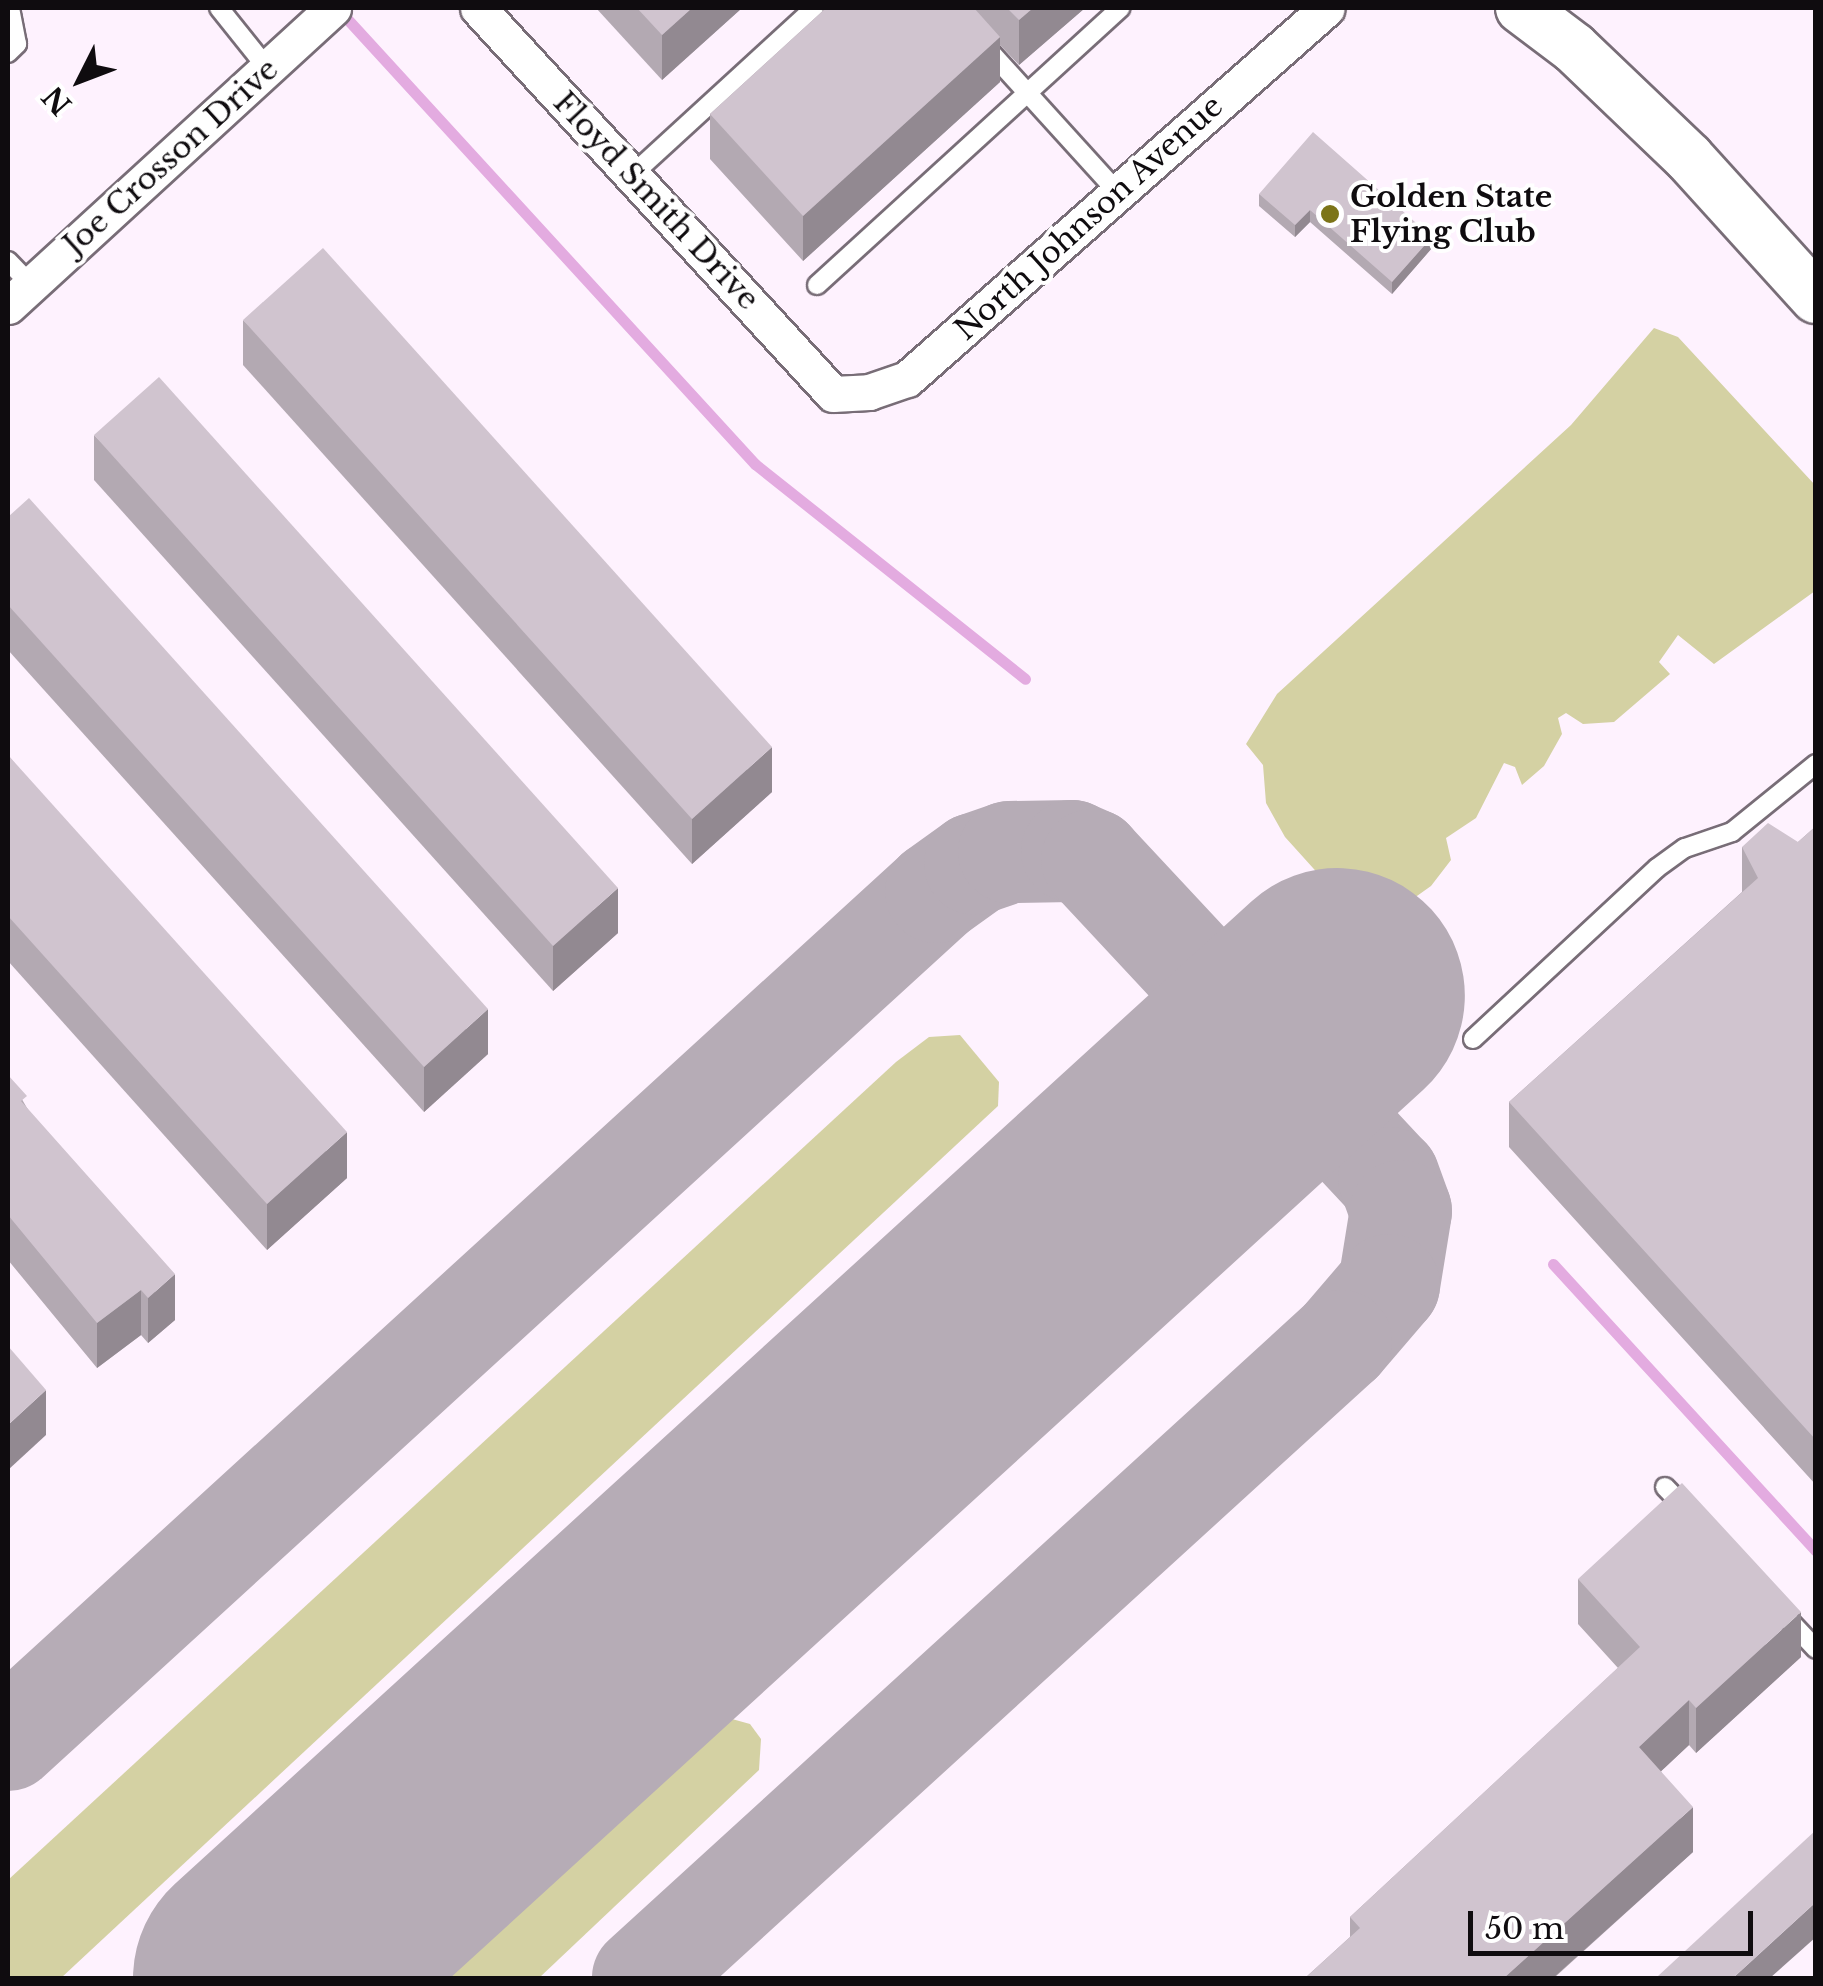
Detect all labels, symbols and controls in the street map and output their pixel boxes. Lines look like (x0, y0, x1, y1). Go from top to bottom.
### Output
north arrow (30, 30, 130, 130)
street label: Joe Crosson Drive (56, 51, 286, 263)
text: N (36, 79, 79, 122)
street label: Floyd Smith Drive (546, 85, 766, 317)
street label: North Johnson Avenue (947, 88, 1231, 348)
place label: Golden State Flying Club (1350, 179, 1552, 250)
marker: Golden State Flying Club (1319, 203, 1341, 225)
scale bar (1473, 1891, 1758, 1953)
text: 50 m (1485, 1910, 1564, 1947)

